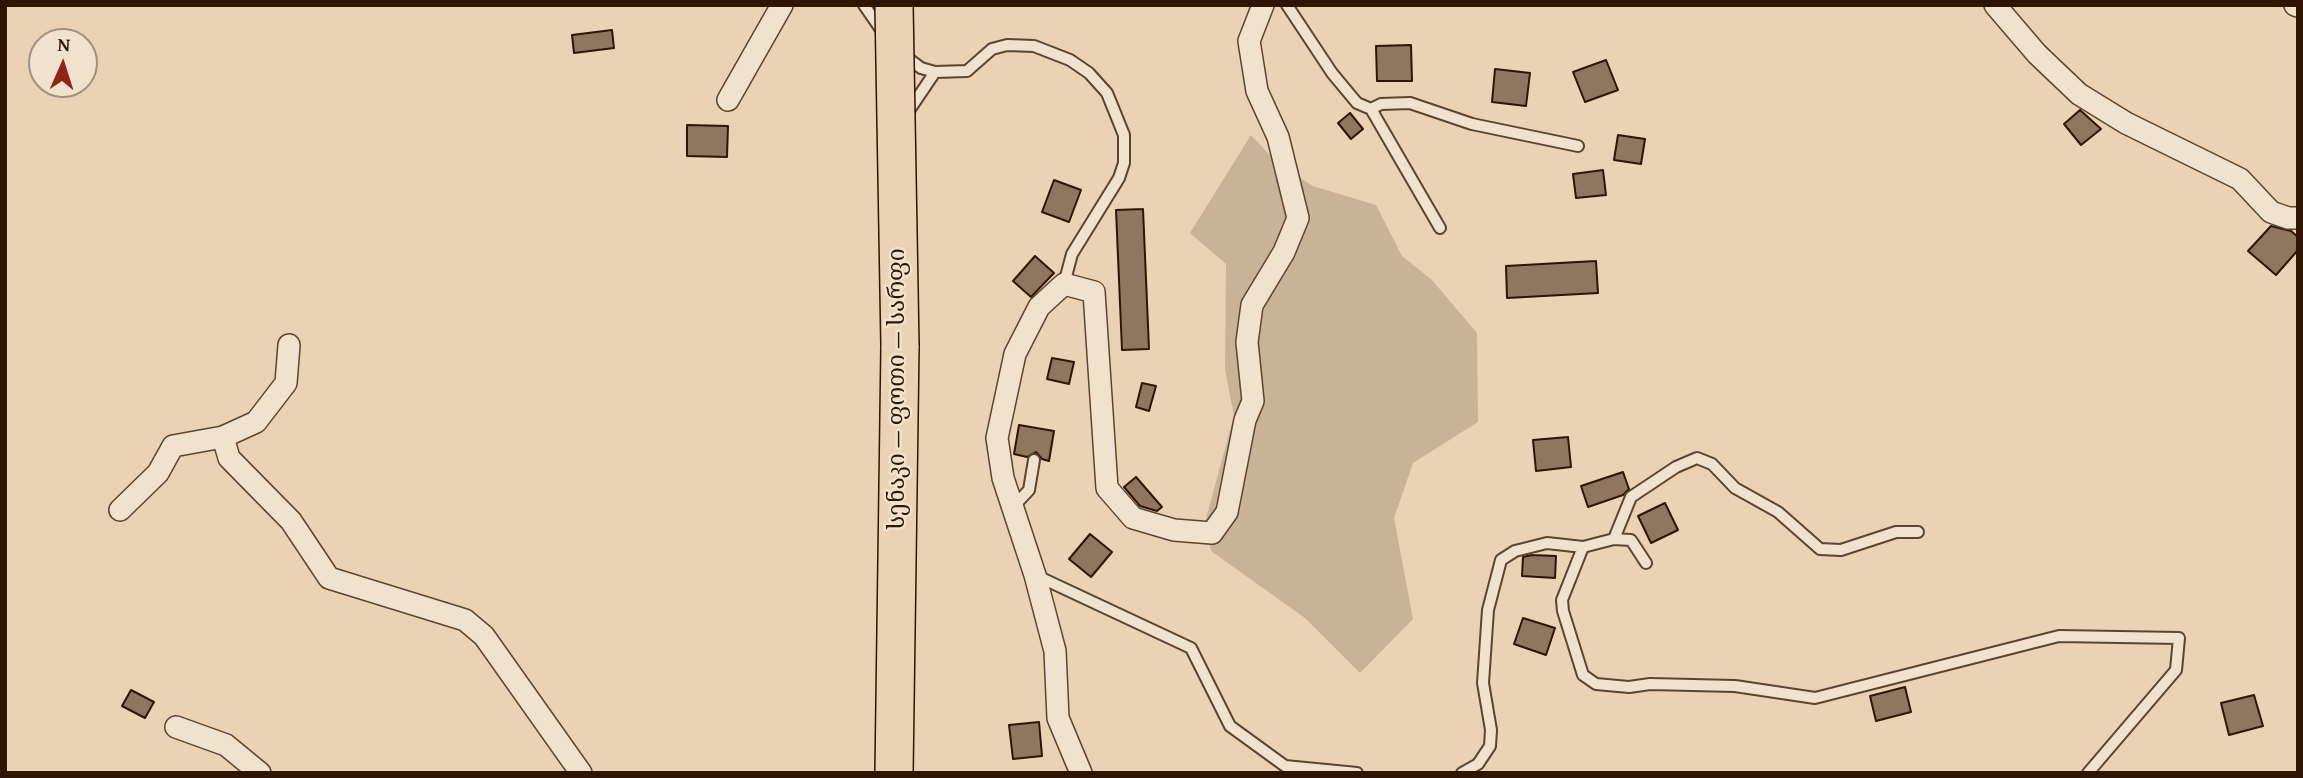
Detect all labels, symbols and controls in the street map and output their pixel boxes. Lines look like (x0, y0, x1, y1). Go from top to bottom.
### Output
north arrow (28, 28, 98, 98)
text: N (57, 30, 71, 58)
street label: სენაკი — ფოთი — სარფი (884, 248, 912, 530)

